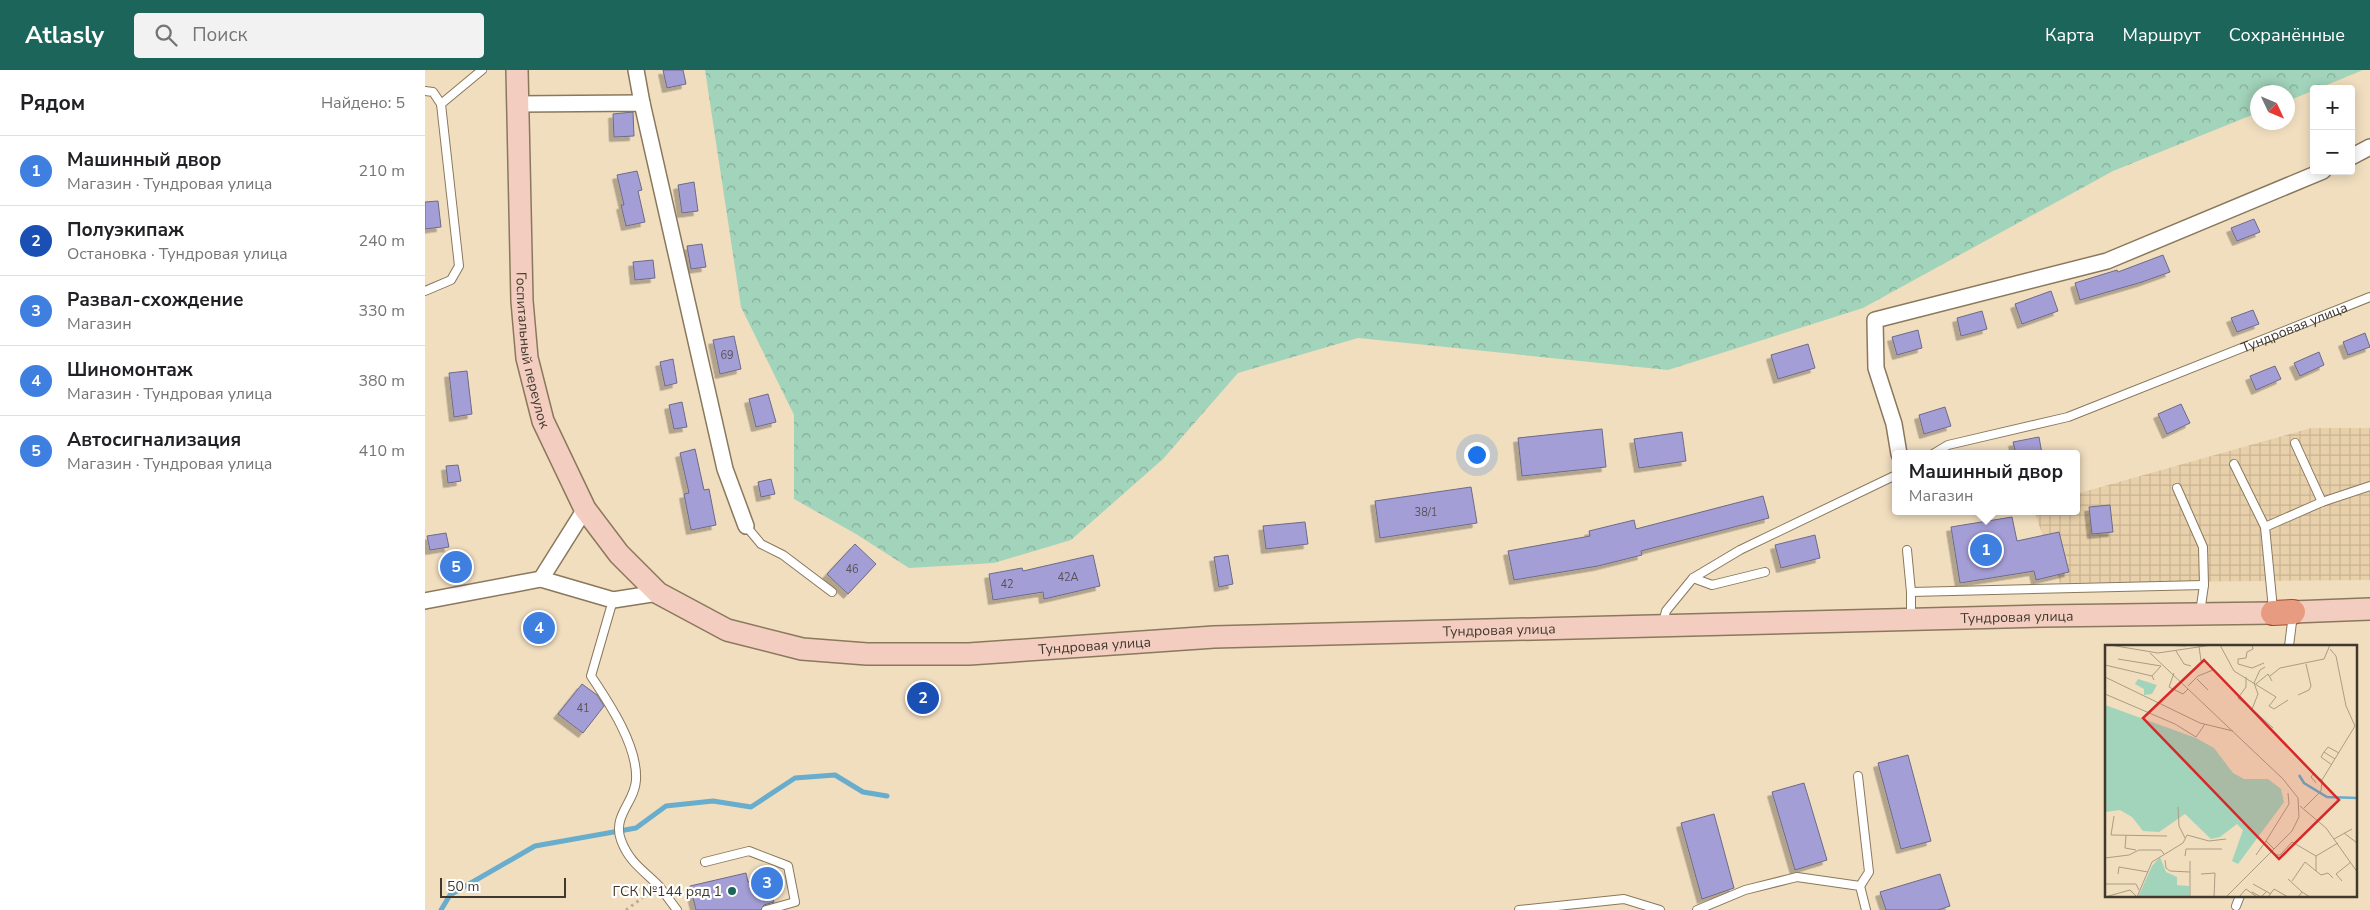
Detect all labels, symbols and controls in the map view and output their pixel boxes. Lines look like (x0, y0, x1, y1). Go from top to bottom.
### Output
search box (134, 13, 484, 58)
text: Atlasly (25, 19, 104, 51)
icon: search (152, 21, 180, 49)
text: Поиск (192, 22, 247, 48)
text: Карта (2045, 23, 2095, 47)
text: Маршрут (2123, 23, 2201, 47)
text: Сохранённые (2229, 23, 2345, 47)
north arrow (2250, 85, 2295, 130)
map controls (2310, 85, 2355, 175)
button: + (2310, 85, 2355, 130)
text: Рядом (20, 89, 85, 117)
text: Найдено: 5 (321, 92, 405, 114)
button: − (2310, 130, 2355, 175)
text: Машинный двор (67, 147, 221, 173)
text: 1 (31, 160, 41, 182)
text: 210 m (358, 160, 405, 182)
text: Магазин · Тундровая улица (67, 173, 272, 195)
text: Полуэкипаж (67, 217, 184, 243)
text: 2 (31, 230, 41, 252)
text: 240 m (358, 230, 405, 252)
text: Остановка · Тундровая улица (67, 243, 288, 265)
street label: Госпитальный переулок (511, 272, 554, 432)
text: Развал-схождение (67, 287, 243, 313)
street label: Тундровая улица (2238, 298, 2350, 357)
text: 3 (31, 300, 41, 322)
text: 330 m (358, 300, 405, 322)
text: Магазин (67, 313, 132, 335)
house number: 69 (720, 348, 734, 363)
text: Шиномонтаж (67, 357, 193, 383)
text: 4 (31, 370, 41, 392)
text: 380 m (358, 370, 405, 392)
text: Магазин · Тундровая улица (67, 383, 272, 405)
text: Автосигнализация (67, 427, 241, 453)
text: 5 (31, 440, 41, 462)
text: 410 m (358, 440, 405, 462)
your location (1464, 442, 1490, 468)
popup (1892, 450, 2080, 515)
text: Магазин · Тундровая улица (67, 453, 272, 475)
text: Машинный двор (1909, 459, 2063, 485)
text: Магазин (1909, 485, 1973, 507)
house number: 38/1 (1415, 505, 1437, 520)
pin: 1 (1970, 531, 2002, 569)
pin: 5 (440, 548, 472, 586)
house number: 46 (845, 562, 859, 577)
house number: 42А (1057, 570, 1079, 585)
house number: 42 (1000, 577, 1014, 592)
street label: Тундровая улица (1960, 607, 2074, 628)
pin: 4 (523, 609, 555, 647)
street label: Тундровая улица (1442, 619, 1556, 641)
street label: Тундровая улица (1038, 632, 1152, 659)
inset map (2105, 645, 2357, 898)
pin: 2 (907, 679, 939, 717)
house number: 41 (576, 701, 590, 716)
pin: 3 (751, 864, 783, 902)
scale bar (440, 875, 566, 898)
text: 50 m (447, 877, 479, 896)
place label: ГСК №144 ряд 1 (613, 882, 722, 901)
marker: ГСК №144 ряд 1 (726, 885, 738, 897)

